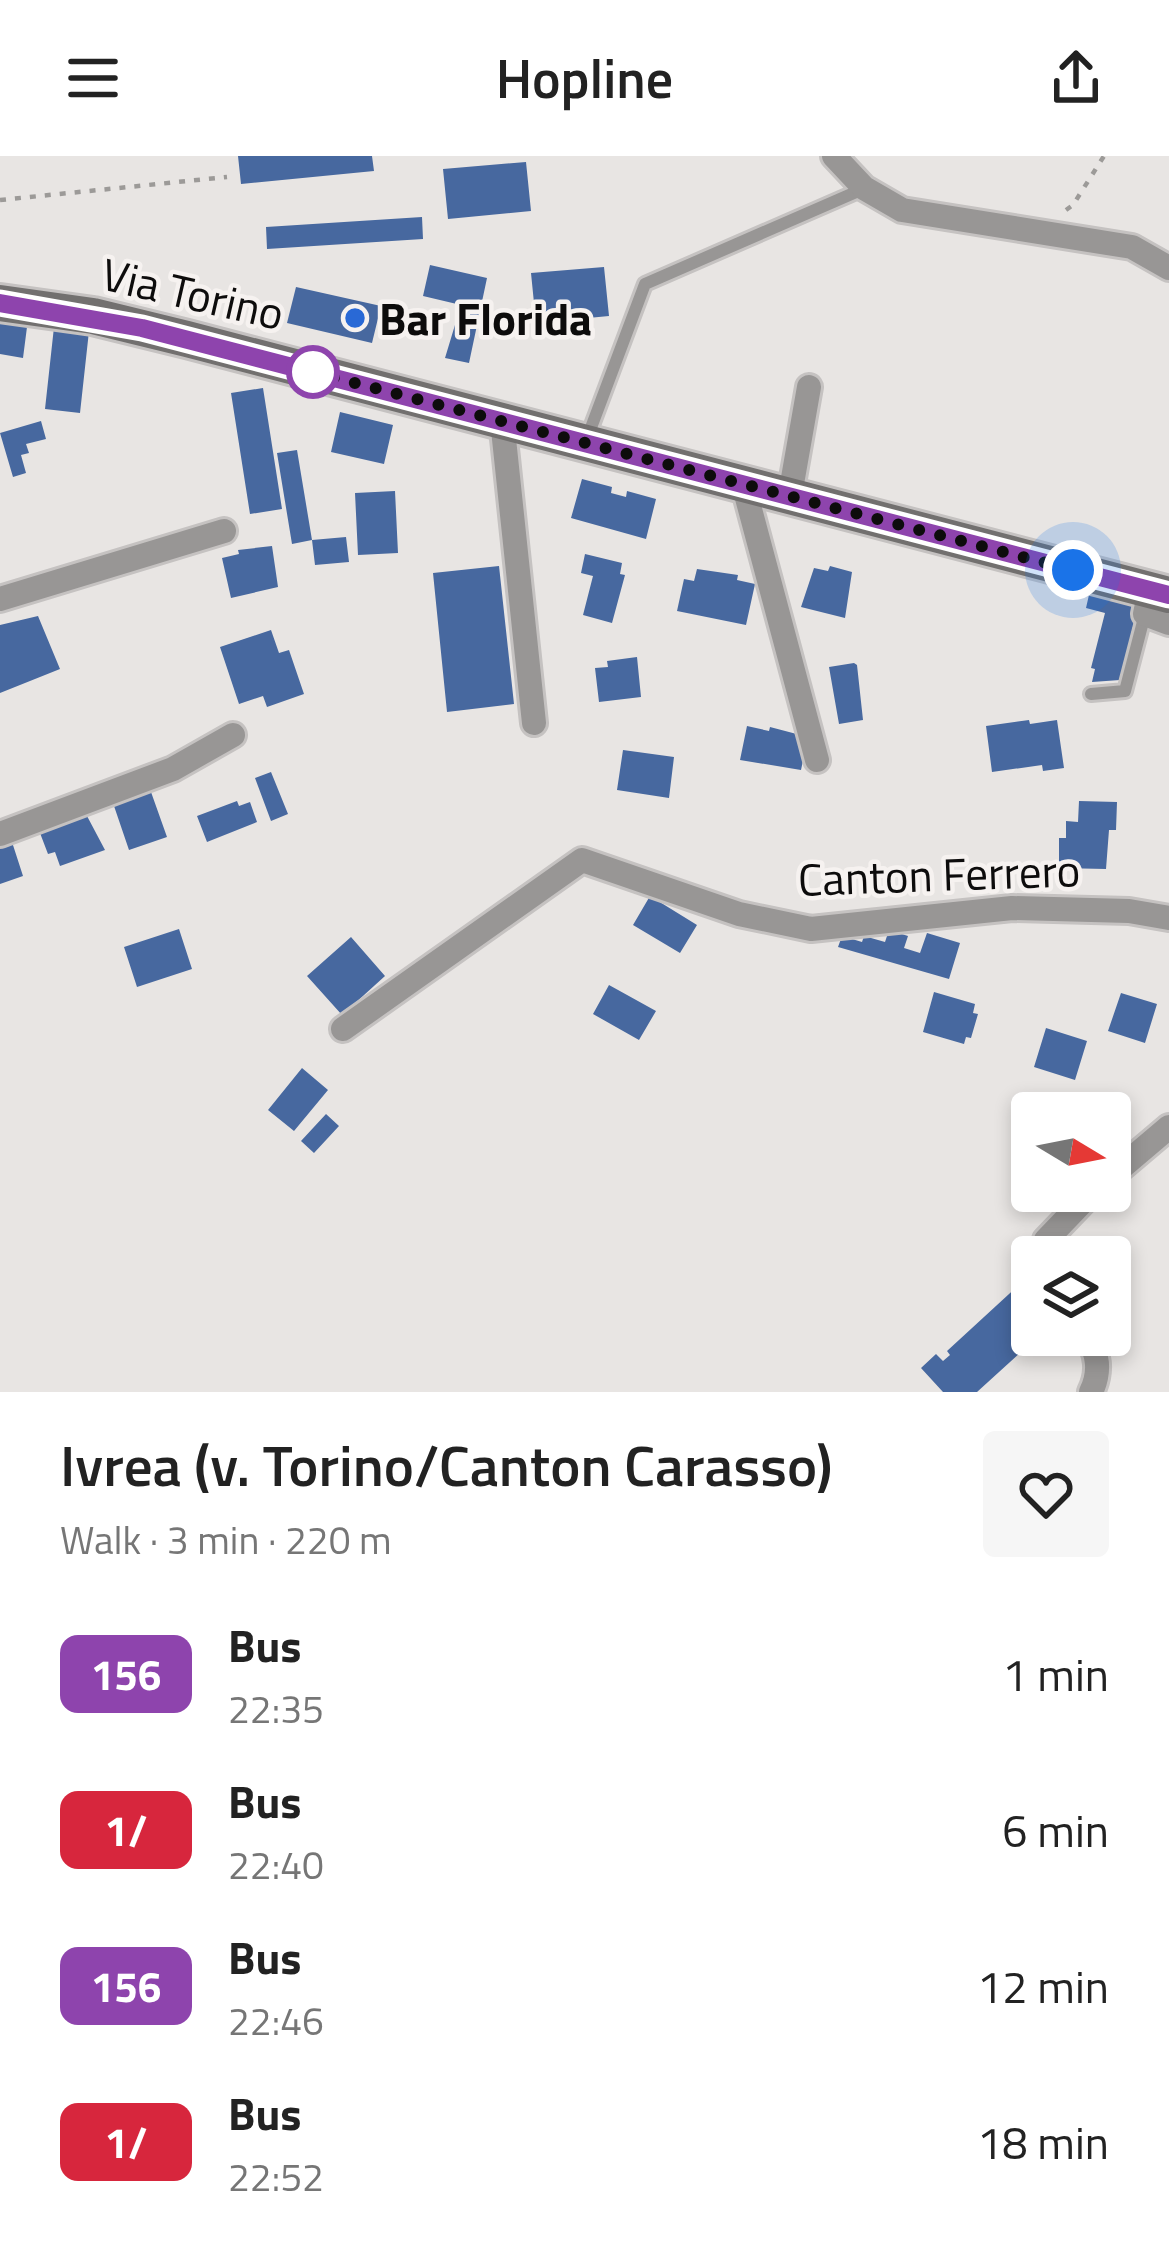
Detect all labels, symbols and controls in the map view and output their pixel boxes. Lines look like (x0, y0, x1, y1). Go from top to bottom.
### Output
text: Hopline (496, 37, 673, 119)
icon: menu (60, 45, 126, 111)
icon: share (1043, 45, 1109, 111)
street label: Via Torino (95, 239, 291, 347)
place label: Bar Florida (379, 284, 592, 352)
marker: Bar Florida (342, 305, 368, 331)
unlabelled marker (288, 347, 338, 397)
your location (1043, 540, 1103, 600)
street label: Canton Ferrero (797, 835, 1081, 913)
north arrow (1011, 1092, 1131, 1212)
map controls (1011, 1092, 1131, 1356)
button: layers (1011, 1236, 1131, 1356)
text: Ivrea (v. Torino/Canton Carasso) (60, 1421, 833, 1508)
button: heart (983, 1431, 1109, 1557)
text: Walk · 3 min · 220 m (60, 1510, 392, 1569)
text: Bus (228, 1611, 302, 1679)
text: 1 min (1002, 1640, 1109, 1708)
text: 156 (91, 1642, 161, 1706)
text: 22:35 (228, 1679, 324, 1738)
text: Bus (228, 1767, 302, 1835)
text: 6 min (1002, 1796, 1109, 1864)
text: 1/ (104, 1798, 148, 1862)
text: 22:40 (228, 1835, 324, 1894)
text: Bus (228, 1923, 302, 1991)
text: 12 min (977, 1952, 1109, 2020)
text: 156 (91, 1954, 161, 2018)
text: 22:46 (228, 1991, 324, 2050)
text: Bus (228, 2079, 302, 2147)
text: 18 min (977, 2108, 1109, 2176)
text: 1/ (104, 2110, 148, 2174)
text: 22:52 (228, 2147, 324, 2206)

